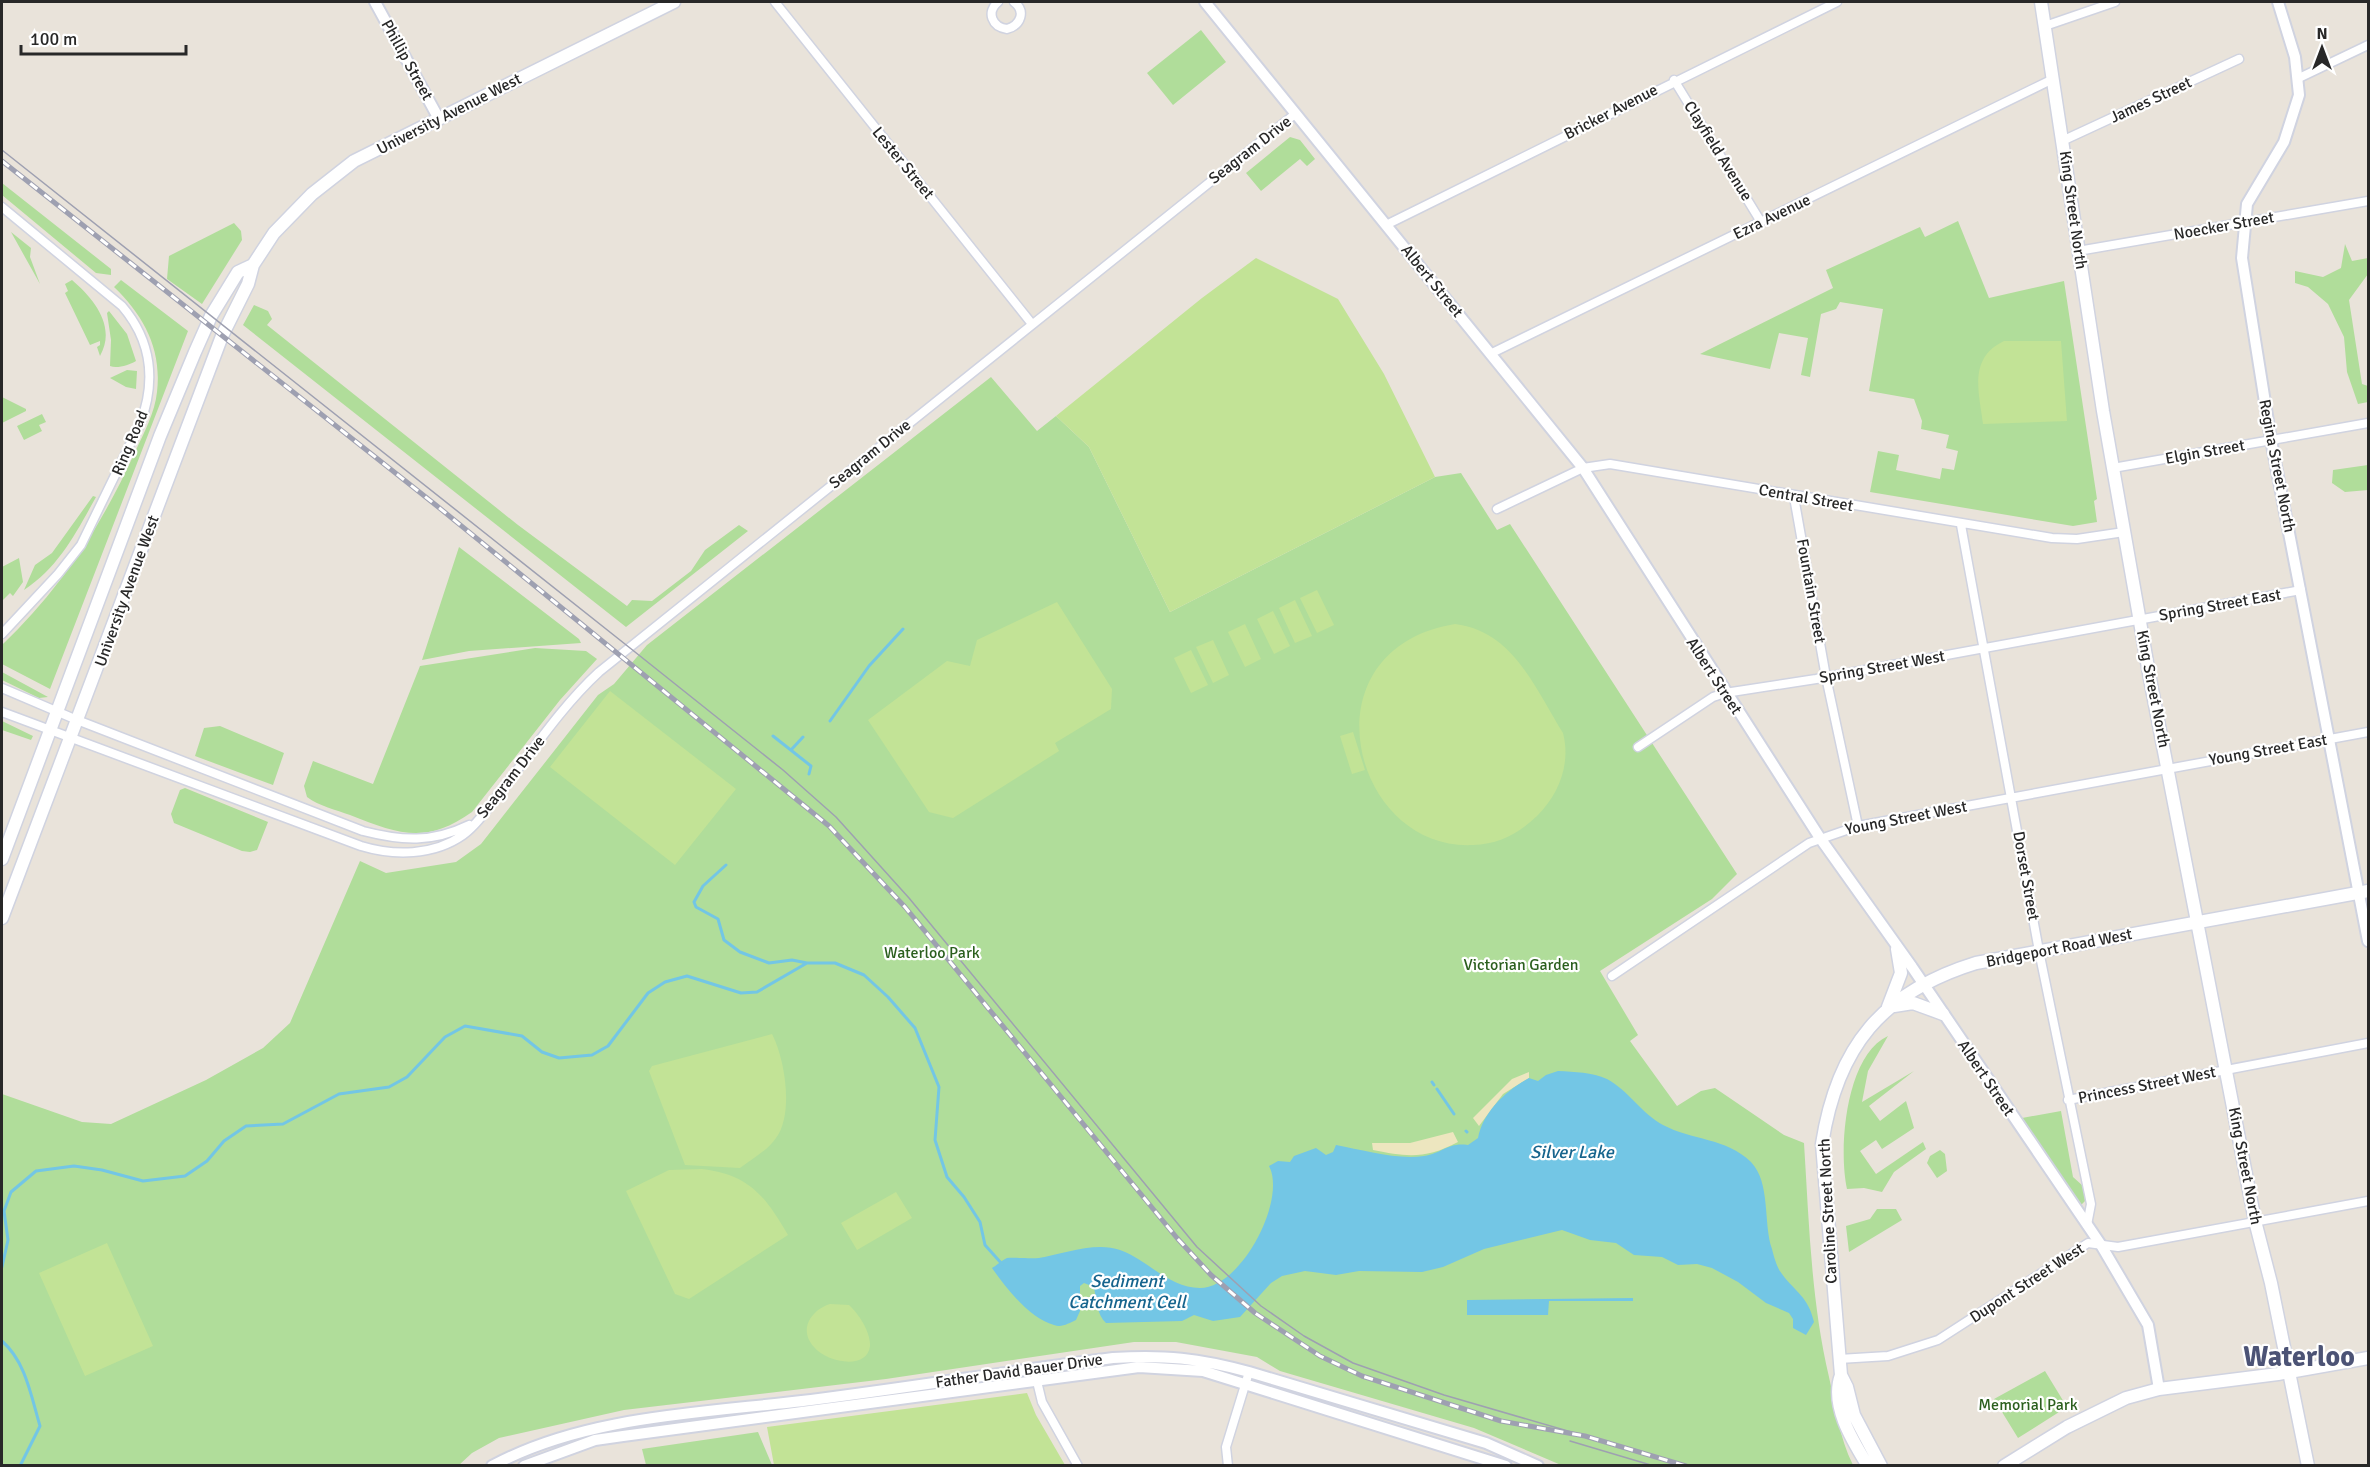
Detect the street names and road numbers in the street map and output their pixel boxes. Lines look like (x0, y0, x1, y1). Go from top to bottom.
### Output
street label: Phillip Street (377, 16, 438, 104)
street label: University Avenue West (373, 69, 525, 159)
street label: James Street (2107, 72, 2195, 128)
street label: Bricker Avenue (1561, 80, 1661, 144)
street label: Clayfield Avenue (1679, 97, 1757, 205)
street label: Seagram Drive (1205, 112, 1295, 188)
street label: Lester Street (868, 123, 939, 204)
street label: King Street North (2055, 149, 2091, 271)
street label: Ezra Avenue (1730, 190, 1814, 244)
street label: Noecker Street (2172, 207, 2276, 245)
street label: Albert Street (1397, 241, 1468, 322)
street label: Regina Street North (2254, 398, 2300, 534)
street label: Ring Road (107, 407, 153, 479)
street label: Seagram Drive (825, 415, 915, 493)
street label: Elgin Street (2164, 435, 2247, 469)
street label: Central Street (1757, 480, 1855, 516)
street label: University Avenue West (90, 512, 164, 669)
street label: Fountain Street (1792, 537, 1830, 645)
street label: Spring Street East (2157, 584, 2283, 626)
street label: King Street North (2132, 628, 2174, 750)
street label: Albert Street (1682, 634, 1747, 719)
street label: Spring Street West (1818, 646, 1947, 688)
street label: Young Street East (2207, 730, 2329, 770)
street label: Seagram Drive (473, 732, 549, 822)
street label: Young Street West (1843, 796, 1969, 840)
street label: Dorset Street (2008, 830, 2044, 923)
street label: Bridgeport Road West (1984, 924, 2134, 972)
street label: Albert Street (1953, 1036, 2019, 1120)
street label: Princess Street West (2076, 1062, 2218, 1108)
street label: King Street North (2224, 1105, 2266, 1227)
street label: Caroline Street North (1814, 1138, 1842, 1284)
street label: Dupont Street West (1966, 1238, 2088, 1327)
street label: Father David Bauer Drive (934, 1349, 1104, 1393)

